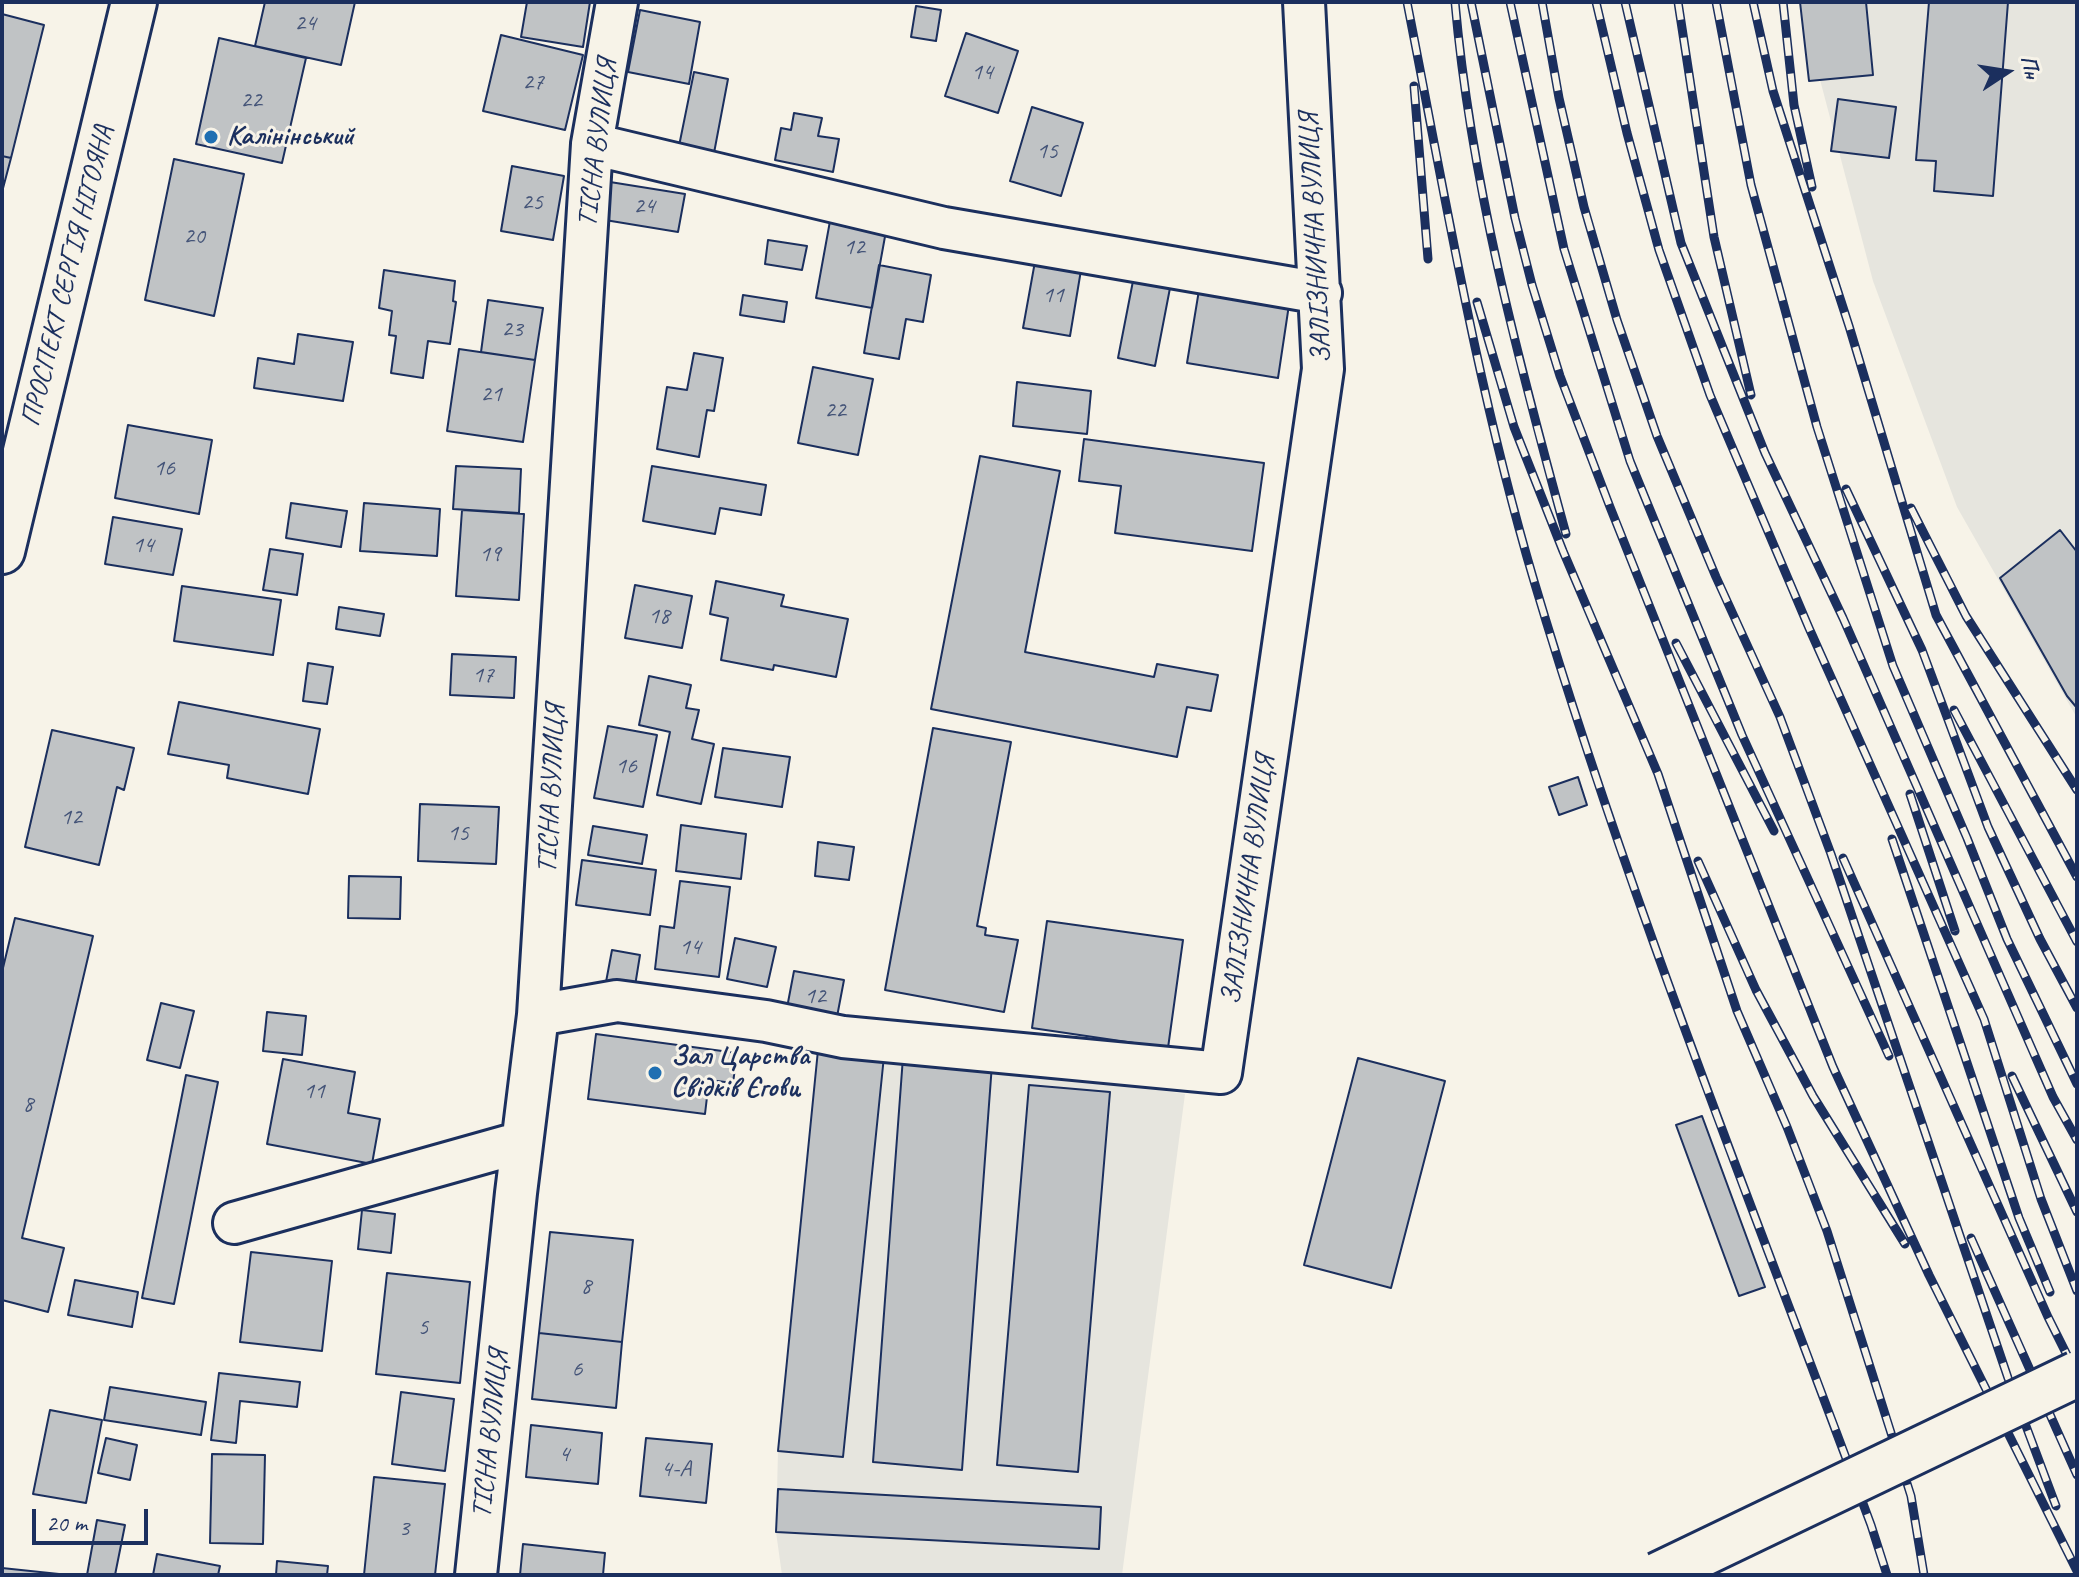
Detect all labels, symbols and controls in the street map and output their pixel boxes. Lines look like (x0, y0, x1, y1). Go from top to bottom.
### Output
house number: 24 (294, 10, 316, 38)
north arrow (1967, 32, 2047, 112)
text: Пн (2014, 53, 2047, 81)
street label: ТІСНА ВУЛИЦЯ (571, 57, 625, 229)
house number: 14 (971, 59, 993, 87)
house number: 27 (522, 69, 544, 97)
house number: 22 (240, 87, 262, 115)
street label: ЗАЛІЗНИЧНА ВУЛИЦЯ (1293, 112, 1339, 364)
place label: Калінінський (227, 120, 354, 154)
street label: ПРОСПЕКТ СЕРГІЯ НІГОЯНА (14, 122, 122, 430)
marker: Калінінський (202, 128, 220, 146)
house number: 15 (1036, 138, 1058, 166)
house number: 25 (521, 189, 543, 217)
house number: 24 (633, 193, 655, 221)
house number: 20 (183, 223, 205, 251)
house number: 12 (843, 234, 865, 262)
house number: 11 (1042, 282, 1064, 310)
house number: 23 (501, 316, 523, 344)
house number: 21 (480, 381, 502, 409)
house number: 22 (824, 397, 846, 425)
house number: 16 (153, 455, 175, 483)
house number: 14 (132, 532, 154, 560)
house number: 19 (479, 541, 501, 569)
house number: 18 (648, 603, 670, 631)
house number: 17 (472, 662, 494, 690)
street label: ТІСНА ВУЛИЦЯ (531, 704, 573, 874)
house number: 16 (615, 753, 637, 781)
street label: ЗАЛІЗНИЧНА ВУЛИЦЯ (1215, 753, 1283, 1007)
house number: 12 (60, 804, 82, 832)
house number: 15 (447, 820, 469, 848)
house number: 14 (679, 934, 701, 962)
house number: 12 (804, 983, 826, 1011)
place label: Зал Царства Свідків Єгови (671, 1040, 810, 1106)
marker: Зал Царства Свідків Єгови (646, 1064, 664, 1082)
house number: 11 (303, 1078, 325, 1106)
house number: 8 (23, 1091, 33, 1119)
house number: 8 (581, 1273, 591, 1301)
house number: 5 (418, 1314, 428, 1342)
street label: ТІСНА ВУЛИЦЯ (465, 1348, 517, 1520)
house number: 6 (572, 1356, 582, 1384)
house number: 4 (559, 1441, 569, 1469)
house number: 4-А (661, 1456, 691, 1484)
scale bar (36, 1493, 152, 1543)
text: 20 m (46, 1508, 87, 1538)
house number: 3 (399, 1515, 409, 1543)

